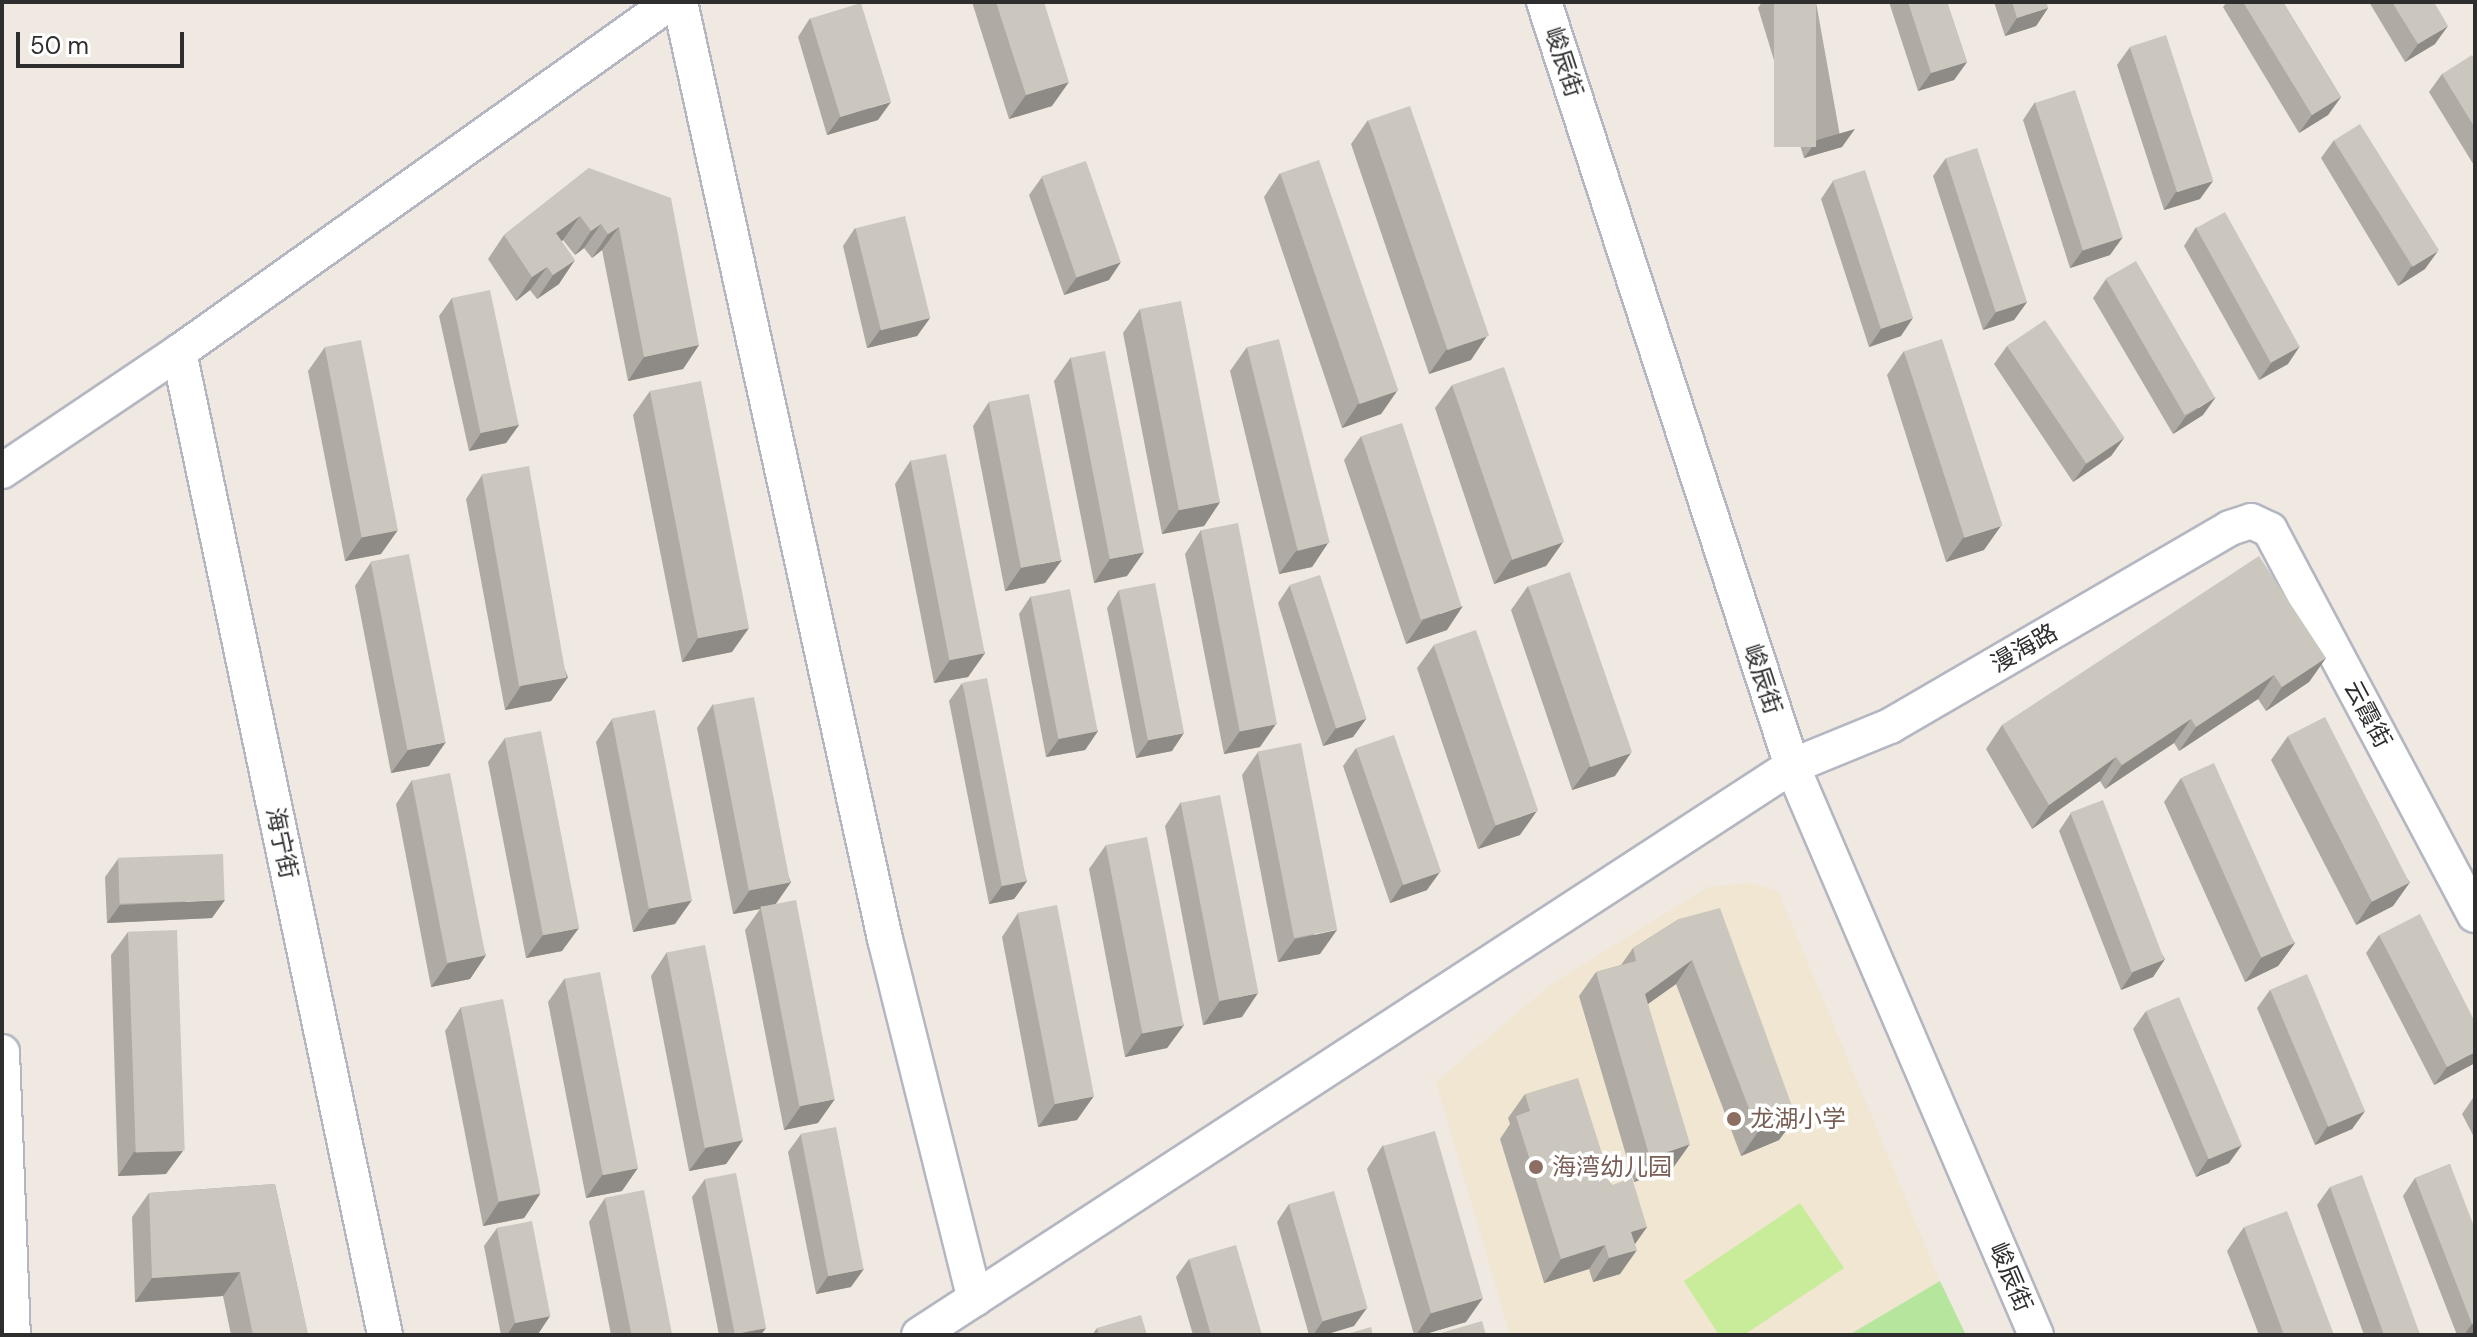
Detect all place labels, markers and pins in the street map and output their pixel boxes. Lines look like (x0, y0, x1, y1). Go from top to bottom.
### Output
place label: 龙湖小学 (1750, 1105, 1846, 1133)
marker: 龙湖小学 (1725, 1110, 1743, 1128)
place label: 海湾幼儿园 (1552, 1153, 1672, 1181)
marker: 海湾幼儿园 (1527, 1158, 1545, 1176)

